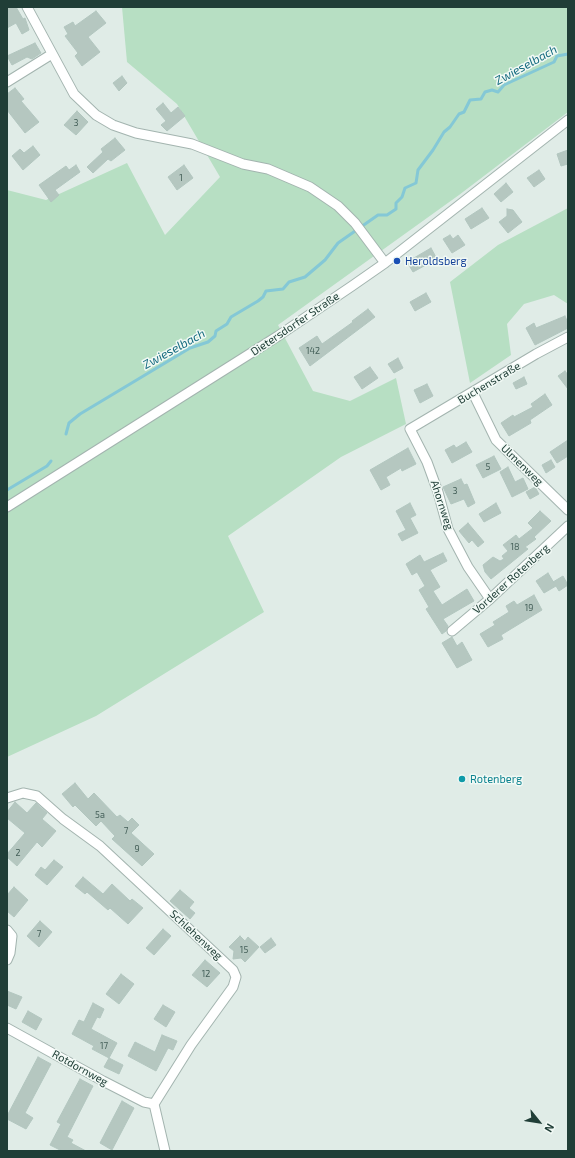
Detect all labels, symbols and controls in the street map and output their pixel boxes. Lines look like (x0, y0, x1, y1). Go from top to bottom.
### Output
water label: Zwieselbach (492, 42, 560, 88)
house number: 3 (73, 118, 79, 128)
house number: 1 (179, 173, 183, 183)
place label: Heroldsberg (405, 254, 467, 268)
marker: Heroldsberg (392, 256, 402, 266)
street label: Dietersdorfer Straße (248, 289, 342, 359)
water label: Zwieselbach (140, 326, 208, 372)
house number: 142 (306, 346, 320, 356)
street label: Buchenstraße (455, 359, 523, 407)
street label: Ulmenweg (498, 442, 546, 488)
house number: 5 (486, 462, 490, 472)
street label: Ahornweg (428, 479, 456, 531)
house number: 3 (452, 486, 458, 496)
street label: Vorderer Rotenberg (470, 541, 552, 617)
house number: 18 (510, 542, 520, 552)
house number: 19 (525, 603, 533, 613)
place label: Rotenberg (470, 772, 522, 786)
marker: Rotenberg (457, 774, 467, 784)
house number: 5a (95, 810, 105, 820)
house number: 7 (124, 826, 128, 836)
house number: 9 (134, 844, 140, 854)
house number: 2 (15, 848, 21, 858)
street label: Schlehenweg (167, 907, 225, 963)
house number: 7 (37, 929, 41, 939)
house number: 15 (240, 945, 248, 955)
house number: 12 (202, 969, 210, 979)
house number: 17 (100, 1041, 108, 1051)
street label: Rotdornweg (50, 1047, 110, 1089)
north arrow (519, 1102, 559, 1142)
text: N (542, 1122, 557, 1135)

